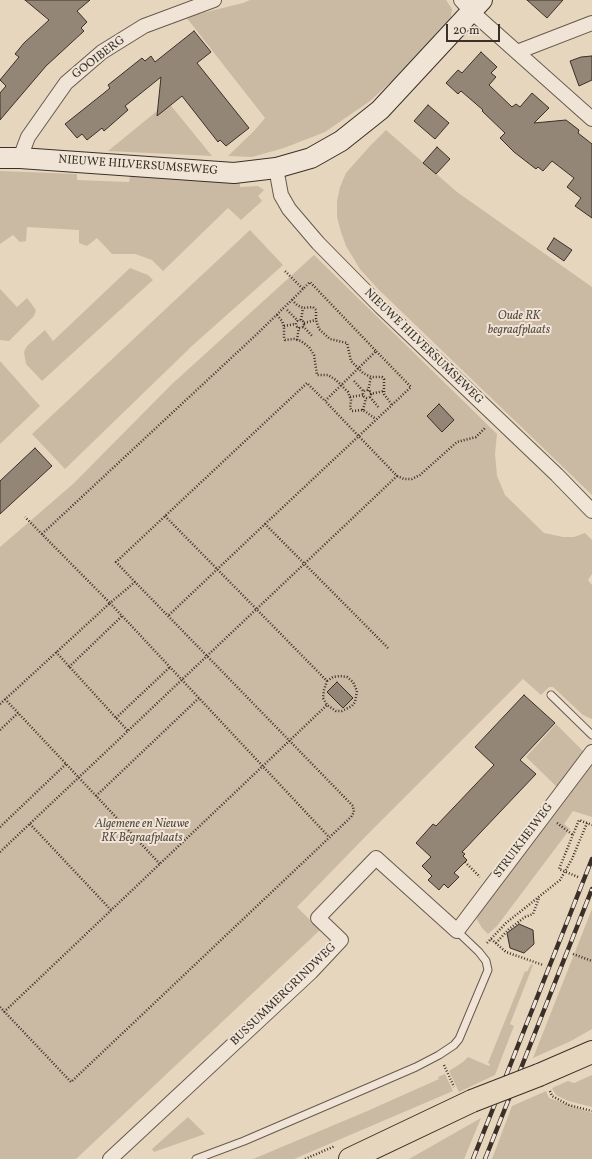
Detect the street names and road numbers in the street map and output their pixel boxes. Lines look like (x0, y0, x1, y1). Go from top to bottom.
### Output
street label: GOOIBERG (70, 34, 128, 82)
street label: NIEUWE HILVERSUMSEWEG (58, 153, 218, 179)
street label: NIEUWE HILVERSUMSEWEG (360, 286, 486, 408)
street label: STRUIKHEIWEG (491, 801, 557, 881)
street label: BUSSUMMERGRINDWEG (228, 941, 340, 1049)

